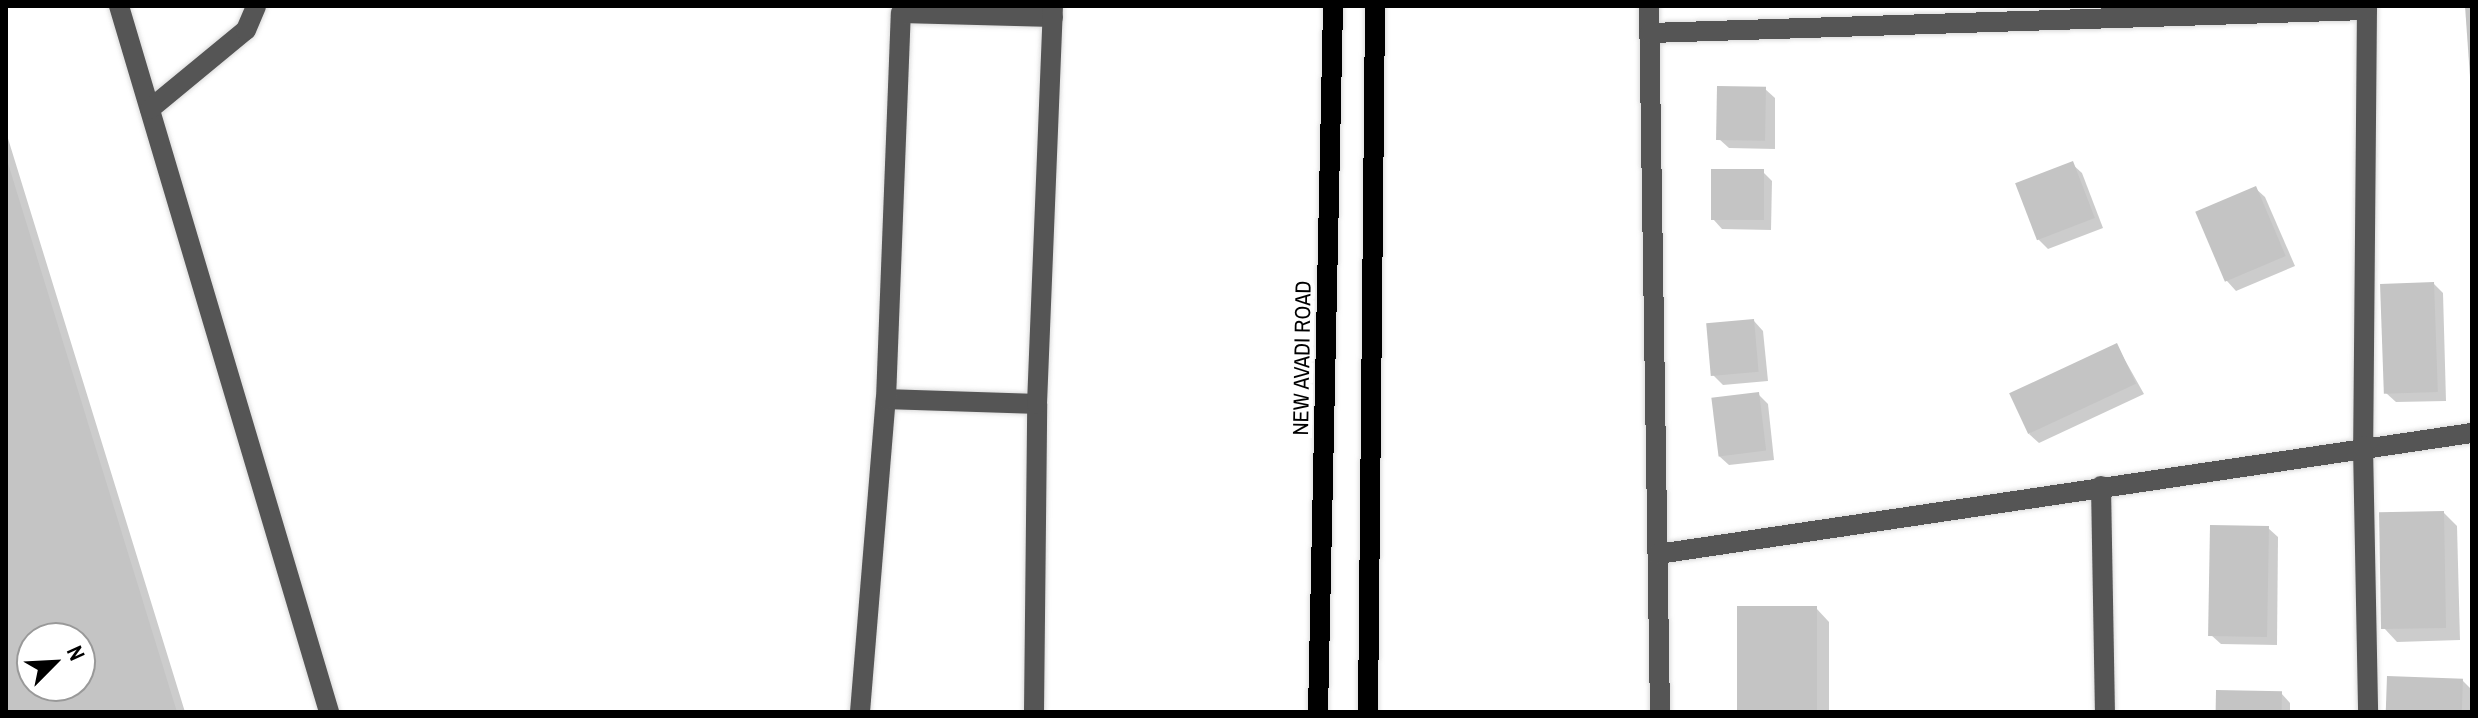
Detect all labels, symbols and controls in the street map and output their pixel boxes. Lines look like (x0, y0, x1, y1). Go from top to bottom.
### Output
street label: NEW AVADI ROAD (1287, 280, 1317, 436)
north arrow (16, 622, 96, 702)
text: N (60, 641, 92, 665)

